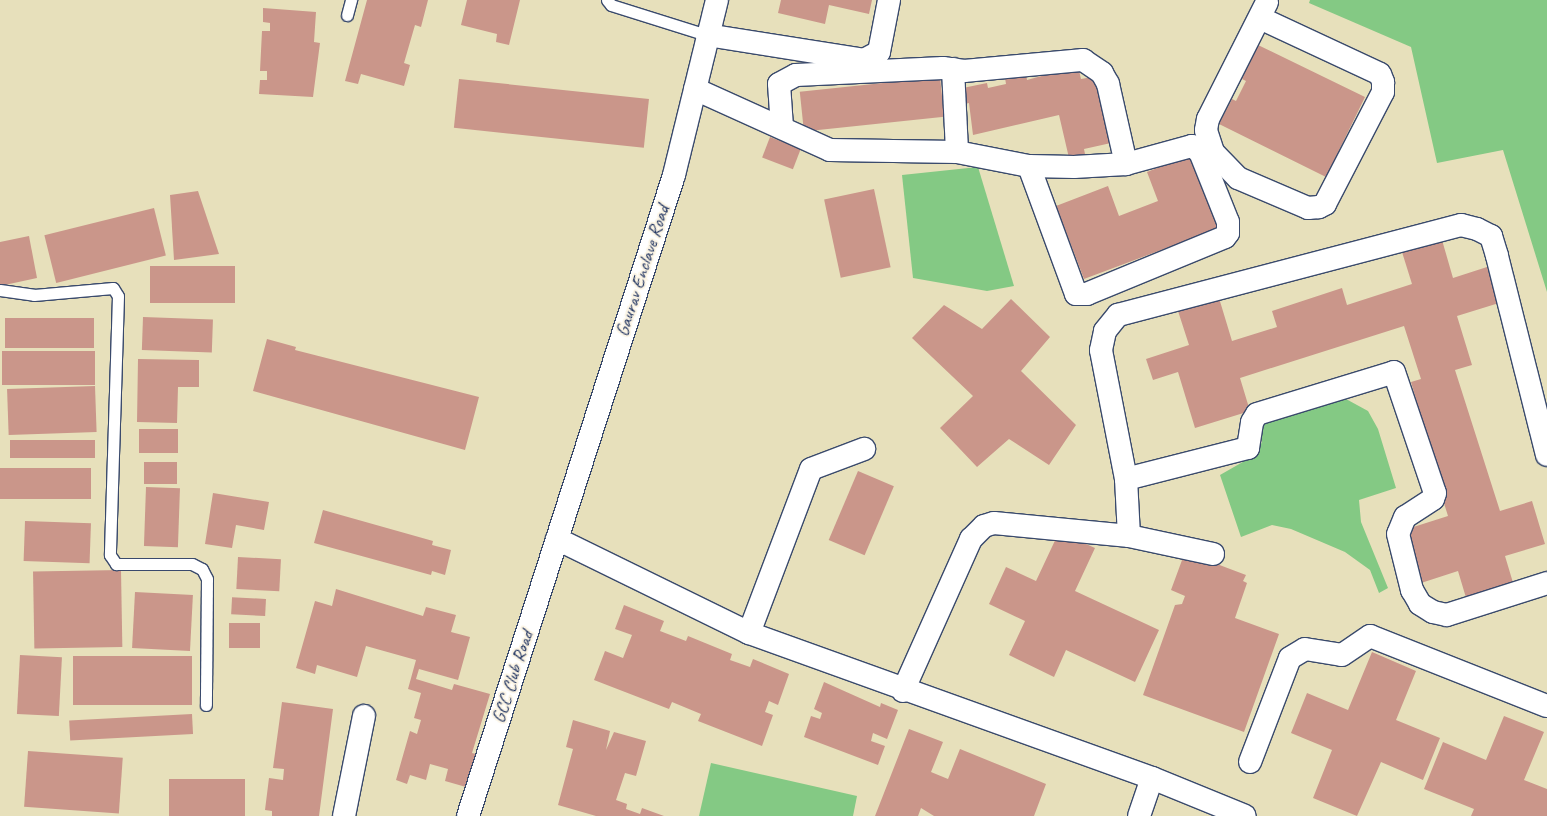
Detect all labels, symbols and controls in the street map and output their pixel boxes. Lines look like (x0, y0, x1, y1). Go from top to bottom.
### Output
street label: Gaurav Enclave Road (611, 203, 675, 339)
street label: GCC Club Road (487, 628, 539, 726)

